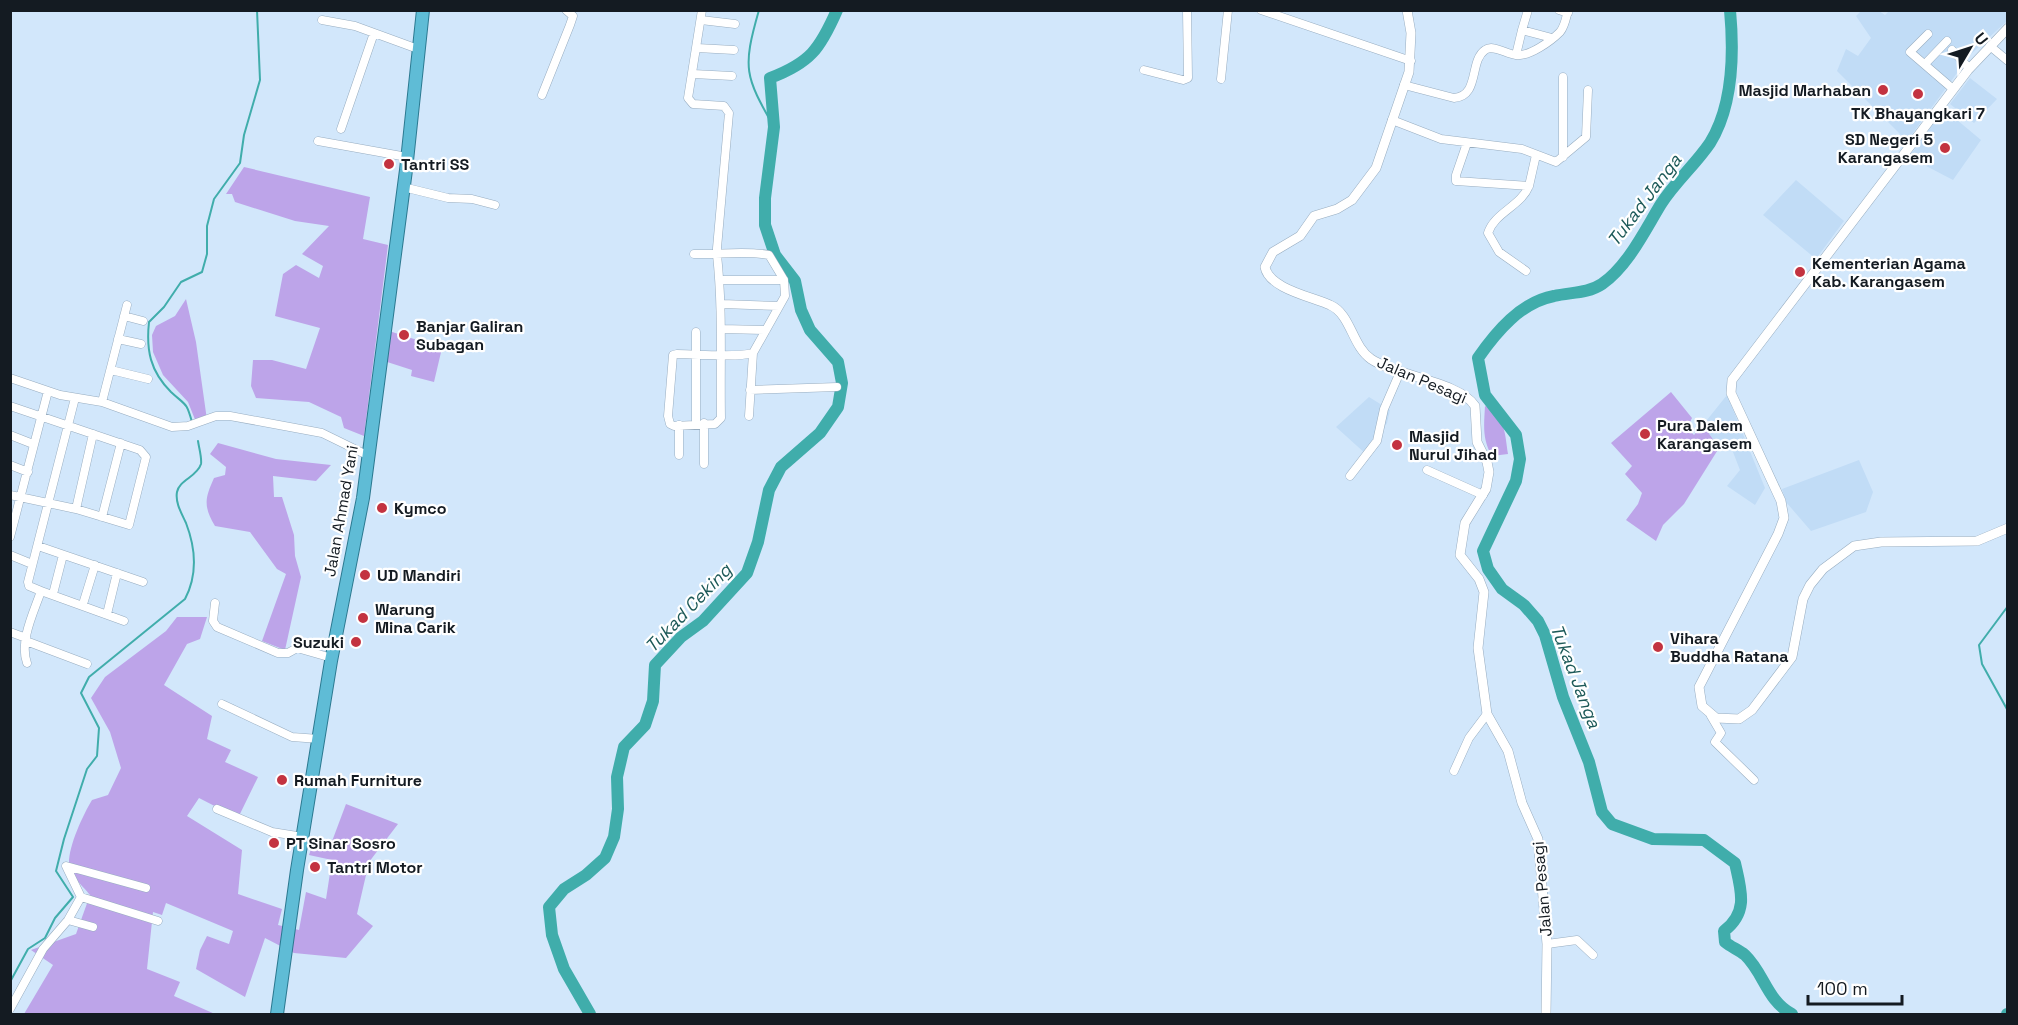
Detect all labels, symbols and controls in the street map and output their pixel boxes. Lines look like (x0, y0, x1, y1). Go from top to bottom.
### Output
north arrow (1940, 18, 2000, 78)
text: U (1970, 28, 1993, 50)
place label: Masjid Marhaban (1738, 80, 1871, 101)
marker: Masjid Marhaban (1876, 83, 1890, 97)
marker: TK Bhayangkari 7 (1911, 87, 1925, 101)
place label: TK Bhayangkari 7 (1851, 103, 1985, 124)
place label: SD Negeri 5 Karangasem (1838, 129, 1933, 168)
marker: SD Negeri 5 Karangasem (1938, 141, 1952, 155)
water label: Tukad Janga (1602, 149, 1687, 251)
place label: Tantri SS (401, 154, 470, 175)
marker: Tantri SS (382, 157, 396, 171)
place label: Kementerian Agama Kab. Karangasem (1812, 253, 1966, 292)
marker: Kementerian Agama Kab. Karangasem (1793, 265, 1807, 279)
place label: Banjar Galiran Subagan (416, 316, 523, 355)
marker: Banjar Galiran Subagan (397, 328, 411, 342)
street label: Jalan Pesagi (1374, 352, 1470, 408)
place label: Pura Dalem Karangasem (1657, 415, 1752, 454)
place label: Masjid Nurul Jihad (1409, 426, 1497, 465)
marker: Pura Dalem Karangasem (1638, 427, 1652, 441)
marker: Masjid Nurul Jihad (1390, 438, 1404, 452)
street label: Jalan Ahmad Yani (319, 444, 363, 578)
place label: Kymco (394, 498, 447, 519)
marker: Kymco (375, 501, 389, 515)
water label: Tukad Ceking (640, 558, 737, 657)
place label: UD Mandiri (377, 565, 461, 586)
marker: UD Mandiri (358, 568, 372, 582)
place label: Warung Mina Carik (375, 599, 456, 638)
marker: Warung Mina Carik (356, 611, 370, 625)
water label: Tukad Janga (1546, 621, 1607, 732)
place label: Vihara Buddha Ratana (1670, 628, 1789, 667)
place label: Suzuki (293, 632, 344, 653)
marker: Suzuki (349, 635, 363, 649)
marker: Vihara Buddha Ratana (1651, 640, 1665, 654)
place label: Rumah Furniture (294, 770, 422, 791)
marker: Rumah Furniture (275, 773, 289, 787)
place label: PT Sinar Sosro (286, 833, 396, 854)
marker: PT Sinar Sosro (267, 836, 281, 850)
street label: Jalan Pesagi (1527, 840, 1557, 938)
place label: Tantri Motor (327, 857, 423, 878)
marker: Tantri Motor (308, 860, 322, 874)
scale bar (1808, 968, 1902, 1006)
text: 100 m (1817, 977, 1868, 1000)

